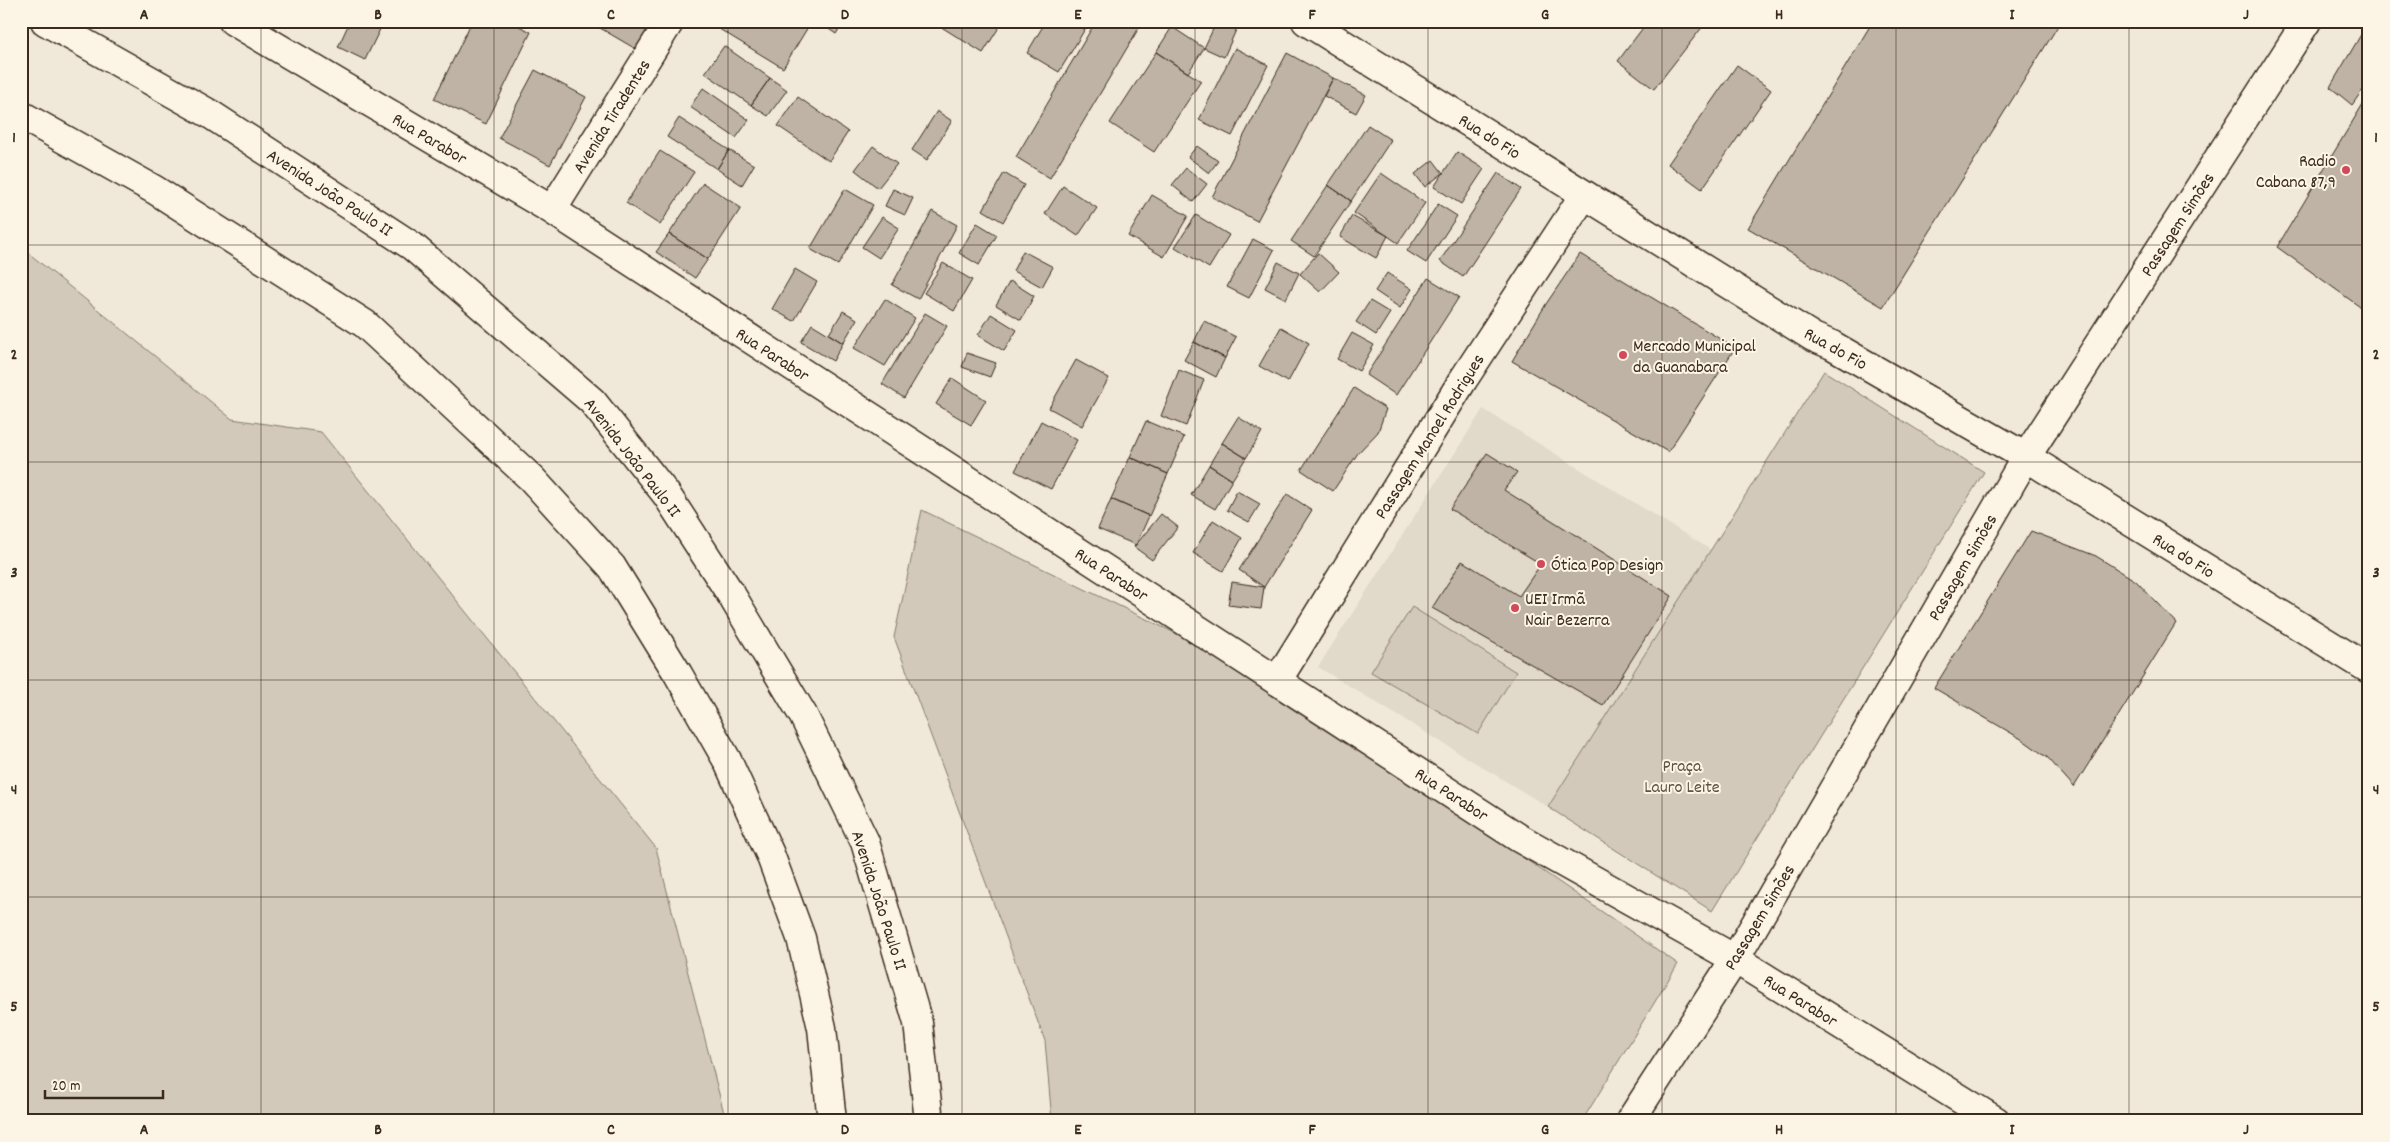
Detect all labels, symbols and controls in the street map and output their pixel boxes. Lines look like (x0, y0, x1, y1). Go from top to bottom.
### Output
text: A (140, 4, 149, 27)
text: B (374, 4, 382, 27)
text: C (607, 4, 615, 27)
text: D (841, 4, 850, 27)
text: E (1074, 4, 1082, 27)
text: F (1308, 4, 1316, 27)
text: G (1541, 4, 1549, 27)
text: H (1775, 4, 1783, 27)
text: I (2010, 4, 2016, 27)
text: J (2243, 4, 2249, 27)
street label: Avenida Tiradentes (568, 55, 658, 179)
street label: Rua Parabor (387, 108, 471, 172)
street label: Rua do Fio (1453, 109, 1525, 167)
text: 1 (12, 127, 16, 150)
text: 1 (2374, 127, 2378, 150)
street label: Avenida João Paulo II (261, 144, 397, 244)
place label: Radio Cabana 87,9 (2256, 150, 2336, 196)
marker: Radio Cabana 87,9 (2340, 164, 2352, 176)
street label: Passagem Simões (2136, 168, 2222, 282)
street label: Rua Parabor (730, 323, 814, 389)
street label: Rua do Fio (1799, 323, 1871, 378)
place label: Mercado Municipal da Guanabara (1633, 335, 1757, 381)
text: 2 (11, 344, 18, 367)
text: 2 (2373, 344, 2380, 367)
marker: Mercado Municipal da Guanabara (1617, 349, 1629, 361)
street label: Passagem Manoel Rodrigues (1370, 350, 1492, 525)
street label: Avenida João Paulo II (576, 394, 686, 524)
street label: Passagem Simões (1923, 510, 2005, 626)
street label: Rua do Fio (2147, 528, 2219, 586)
street label: Rua Parabor (1069, 543, 1153, 609)
place label: Ótica Pop Design (1551, 554, 1663, 579)
marker: Ótica Pop Design (1535, 558, 1547, 570)
text: 3 (10, 562, 18, 585)
text: 3 (2372, 562, 2380, 585)
place label: UEI Irmã Nair Bezerra (1525, 588, 1610, 634)
marker: UEI Irmã Nair Bezerra (1509, 602, 1521, 614)
park label: Praça Lauro Leite (1644, 755, 1720, 801)
street label: Rua Parabor (1409, 763, 1493, 829)
text: 4 (11, 779, 17, 802)
text: 4 (2373, 779, 2379, 802)
street label: Avenida João Paulo II (843, 828, 912, 974)
street label: Passagem Simões (1720, 861, 1803, 976)
street label: Rua Parabor (1758, 969, 1842, 1035)
text: 5 (10, 996, 18, 1019)
text: 5 (2372, 996, 2380, 1019)
scale bar (45, 1067, 162, 1099)
text: 20 m (52, 1076, 80, 1098)
text: A (140, 1119, 149, 1142)
text: B (374, 1119, 382, 1142)
text: C (607, 1119, 615, 1142)
text: D (841, 1119, 850, 1142)
text: E (1074, 1119, 1082, 1142)
text: F (1308, 1119, 1316, 1142)
text: G (1541, 1119, 1549, 1142)
text: H (1775, 1119, 1783, 1142)
text: I (2010, 1119, 2016, 1142)
text: J (2243, 1119, 2249, 1142)

